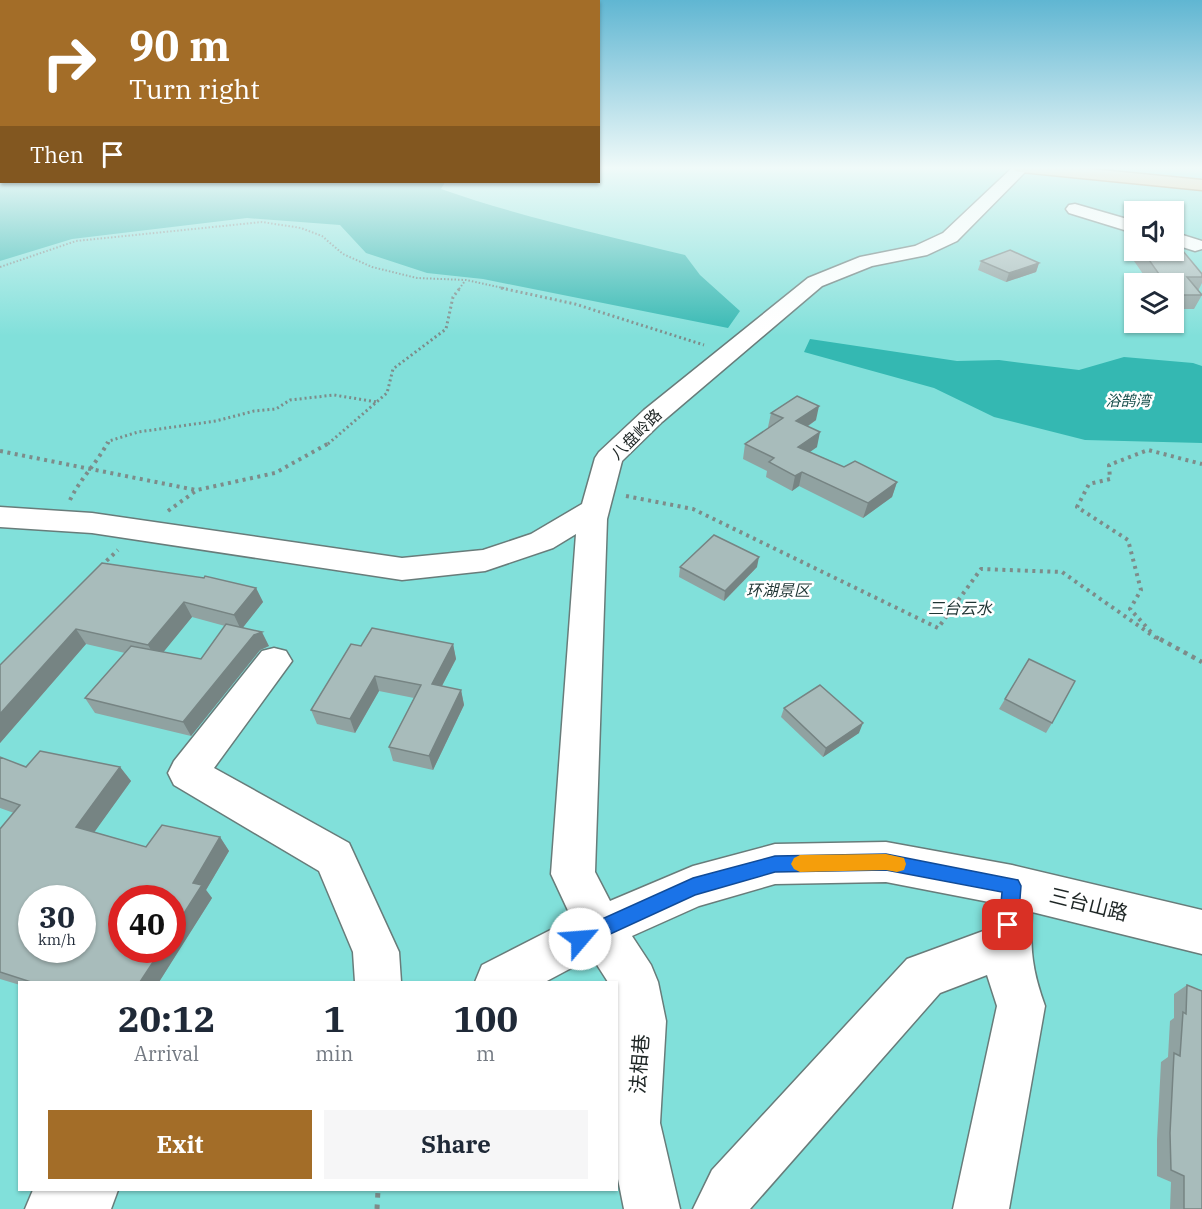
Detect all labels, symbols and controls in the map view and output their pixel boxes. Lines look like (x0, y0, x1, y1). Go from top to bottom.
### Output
text: 90 m (129, 18, 230, 73)
icon: right (30, 24, 108, 102)
text: Turn right (129, 71, 260, 106)
icon: arrive (96, 138, 129, 171)
text: Then (30, 140, 84, 169)
map controls (1124, 201, 1184, 333)
button: sound (1124, 201, 1184, 261)
button: layers (1124, 273, 1184, 333)
water label: 浴鹄湾 (1105, 391, 1153, 410)
street label: 八盘岭路 (606, 404, 666, 464)
park label: 环湖景区 (746, 580, 812, 600)
park label: 三台云水 (928, 598, 993, 618)
street label: 三台山路 (1047, 881, 1131, 927)
speed limit sign: 40 (108, 885, 186, 963)
text: 30 (39, 897, 75, 936)
pin (982, 899, 1033, 950)
position arrow (548, 907, 612, 971)
icon: arrive (991, 908, 1024, 941)
text: km/h (38, 930, 76, 949)
text: 20:12 (118, 995, 215, 1042)
text: 1 (323, 995, 345, 1042)
text: 100 (453, 995, 518, 1042)
street label: 法相巷 (623, 1033, 655, 1095)
text: Arrival (134, 1040, 199, 1067)
text: min (315, 1040, 353, 1067)
text: m (476, 1040, 495, 1067)
button: Exit (48, 1110, 312, 1179)
button: Share (324, 1110, 588, 1179)

